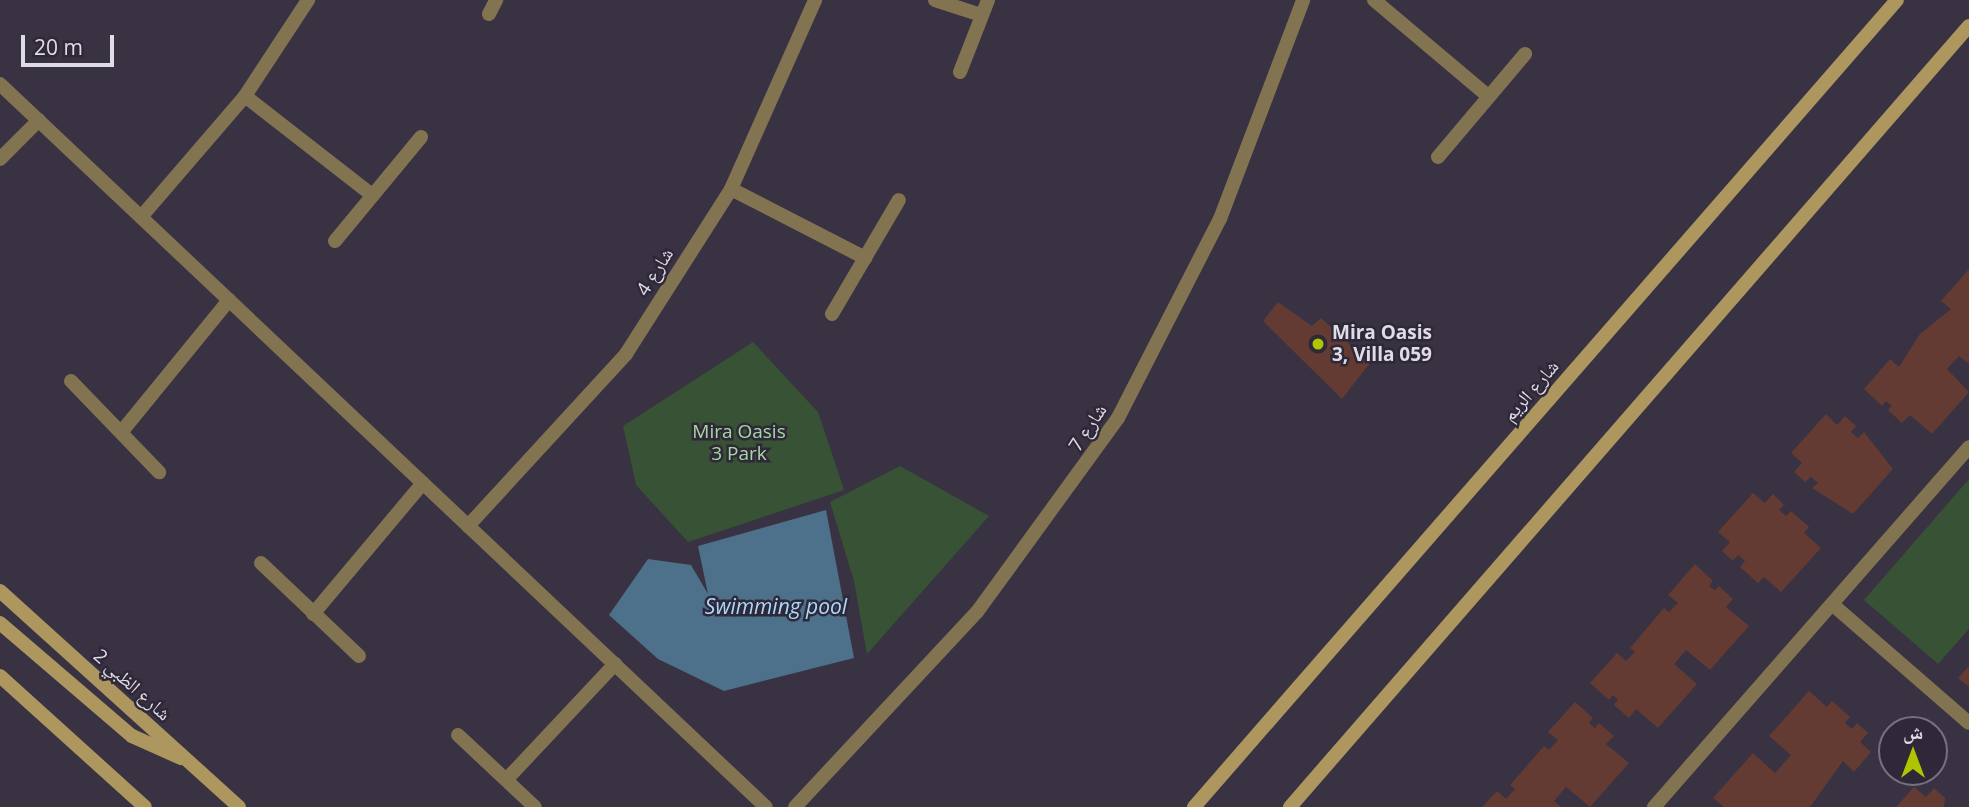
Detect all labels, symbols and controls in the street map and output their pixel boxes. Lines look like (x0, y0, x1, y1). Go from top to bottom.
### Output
scale bar (24, 21, 117, 65)
text: 20 m (34, 33, 83, 61)
street label: شارع 4 (632, 244, 678, 300)
place label: Mira Oasis 3, Villa 059 (1332, 322, 1432, 366)
marker: Mira Oasis 3, Villa 059 (1310, 336, 1326, 352)
street label: شارع الريم (1498, 356, 1564, 426)
street label: شارع 7 (1064, 400, 1112, 456)
park label: Mira Oasis 3 Park (692, 421, 786, 465)
water label: Swimming pool (705, 593, 847, 619)
street label: شارع الظبي 2 (89, 644, 175, 726)
north arrow (1878, 716, 1948, 786)
text: ش (1903, 719, 1923, 745)

